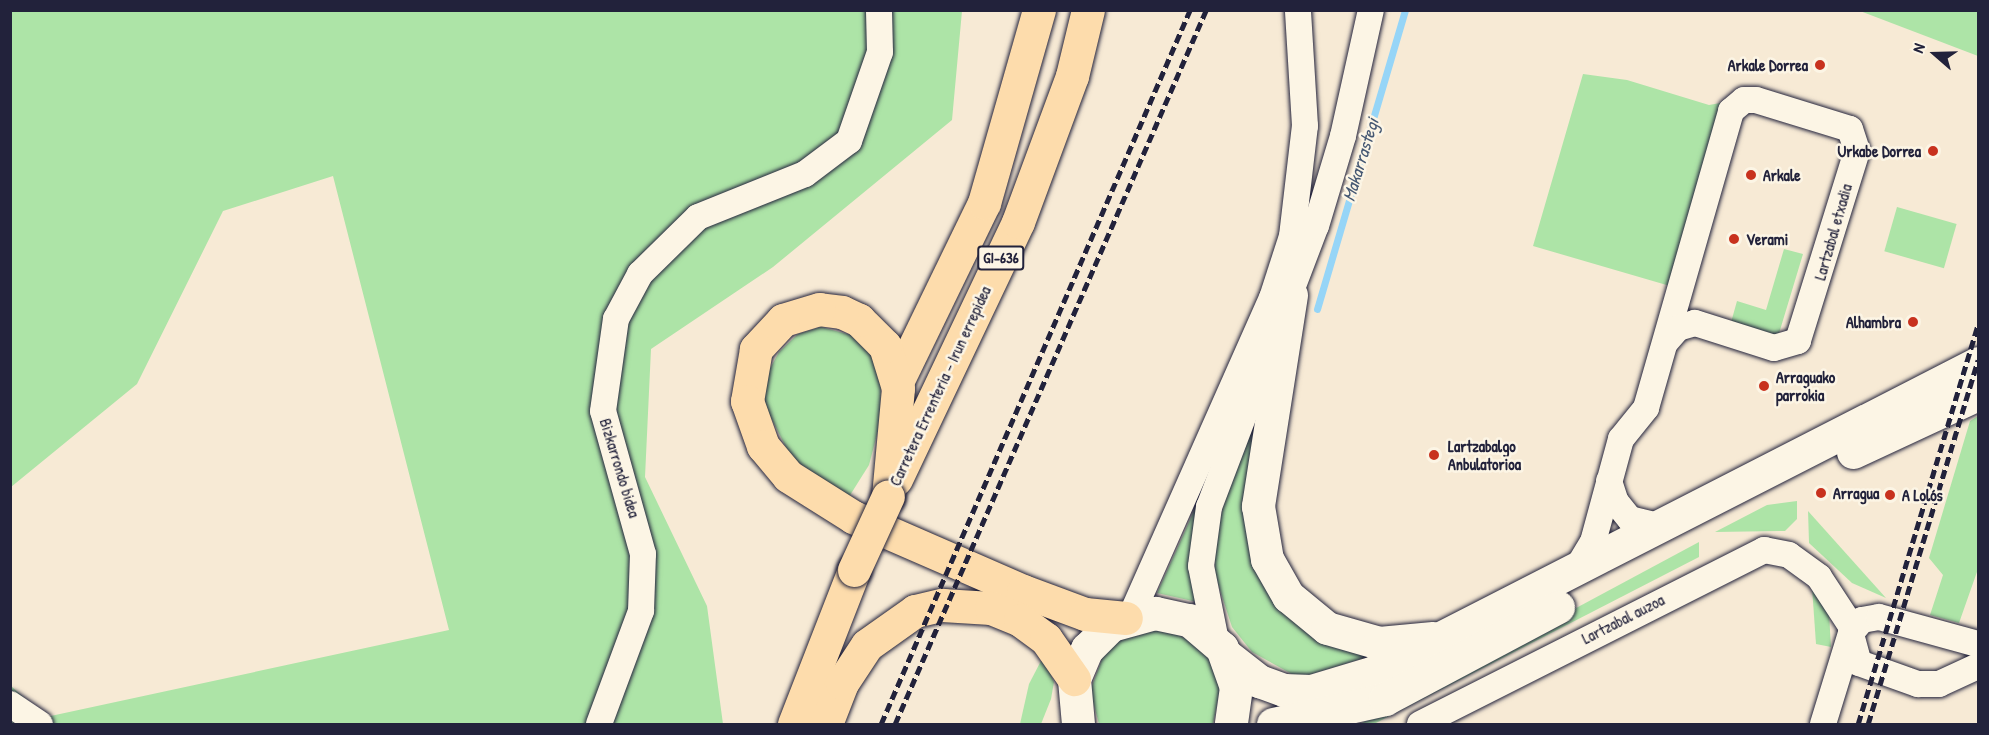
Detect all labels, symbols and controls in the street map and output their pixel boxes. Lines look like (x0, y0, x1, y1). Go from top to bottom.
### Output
north arrow (1905, 24, 1965, 84)
text: N (1906, 40, 1930, 56)
place label: Arkale Dorrea (1728, 55, 1808, 75)
marker: Arkale Dorrea (1813, 58, 1827, 72)
water label: Makarrastegi (1338, 116, 1384, 204)
place label: Urkabe Dorrea (1837, 141, 1921, 161)
marker: Urkabe Dorrea (1926, 144, 1940, 158)
place label: Arkale (1763, 165, 1801, 185)
marker: Arkale (1744, 168, 1758, 182)
street label: Lartzabal etxadia (1810, 182, 1856, 282)
place label: Verami (1746, 229, 1788, 249)
marker: Verami (1727, 232, 1741, 246)
road number: GI-636 (977, 246, 1025, 270)
street label: Carretera Errenteria – Irun errepidea (885, 283, 995, 489)
place label: Alhambra (1846, 312, 1901, 332)
marker: Alhambra (1906, 315, 1920, 329)
place label: Arraguako parrokia (1776, 367, 1835, 405)
marker: Arraguako parrokia (1757, 379, 1771, 393)
street label: Bizkarrondo bidea (596, 416, 644, 520)
place label: Lartzabalgo Anbulatorioa (1448, 436, 1521, 474)
marker: Lartzabalgo Anbulatorioa (1425, 446, 1443, 464)
place label: Arragua (1833, 483, 1879, 503)
place label: A Lolós (1902, 485, 1943, 505)
marker: Arragua (1814, 486, 1828, 500)
marker: A Lolós (1883, 488, 1897, 502)
street label: Lartzabal auzoa (1579, 590, 1667, 648)

